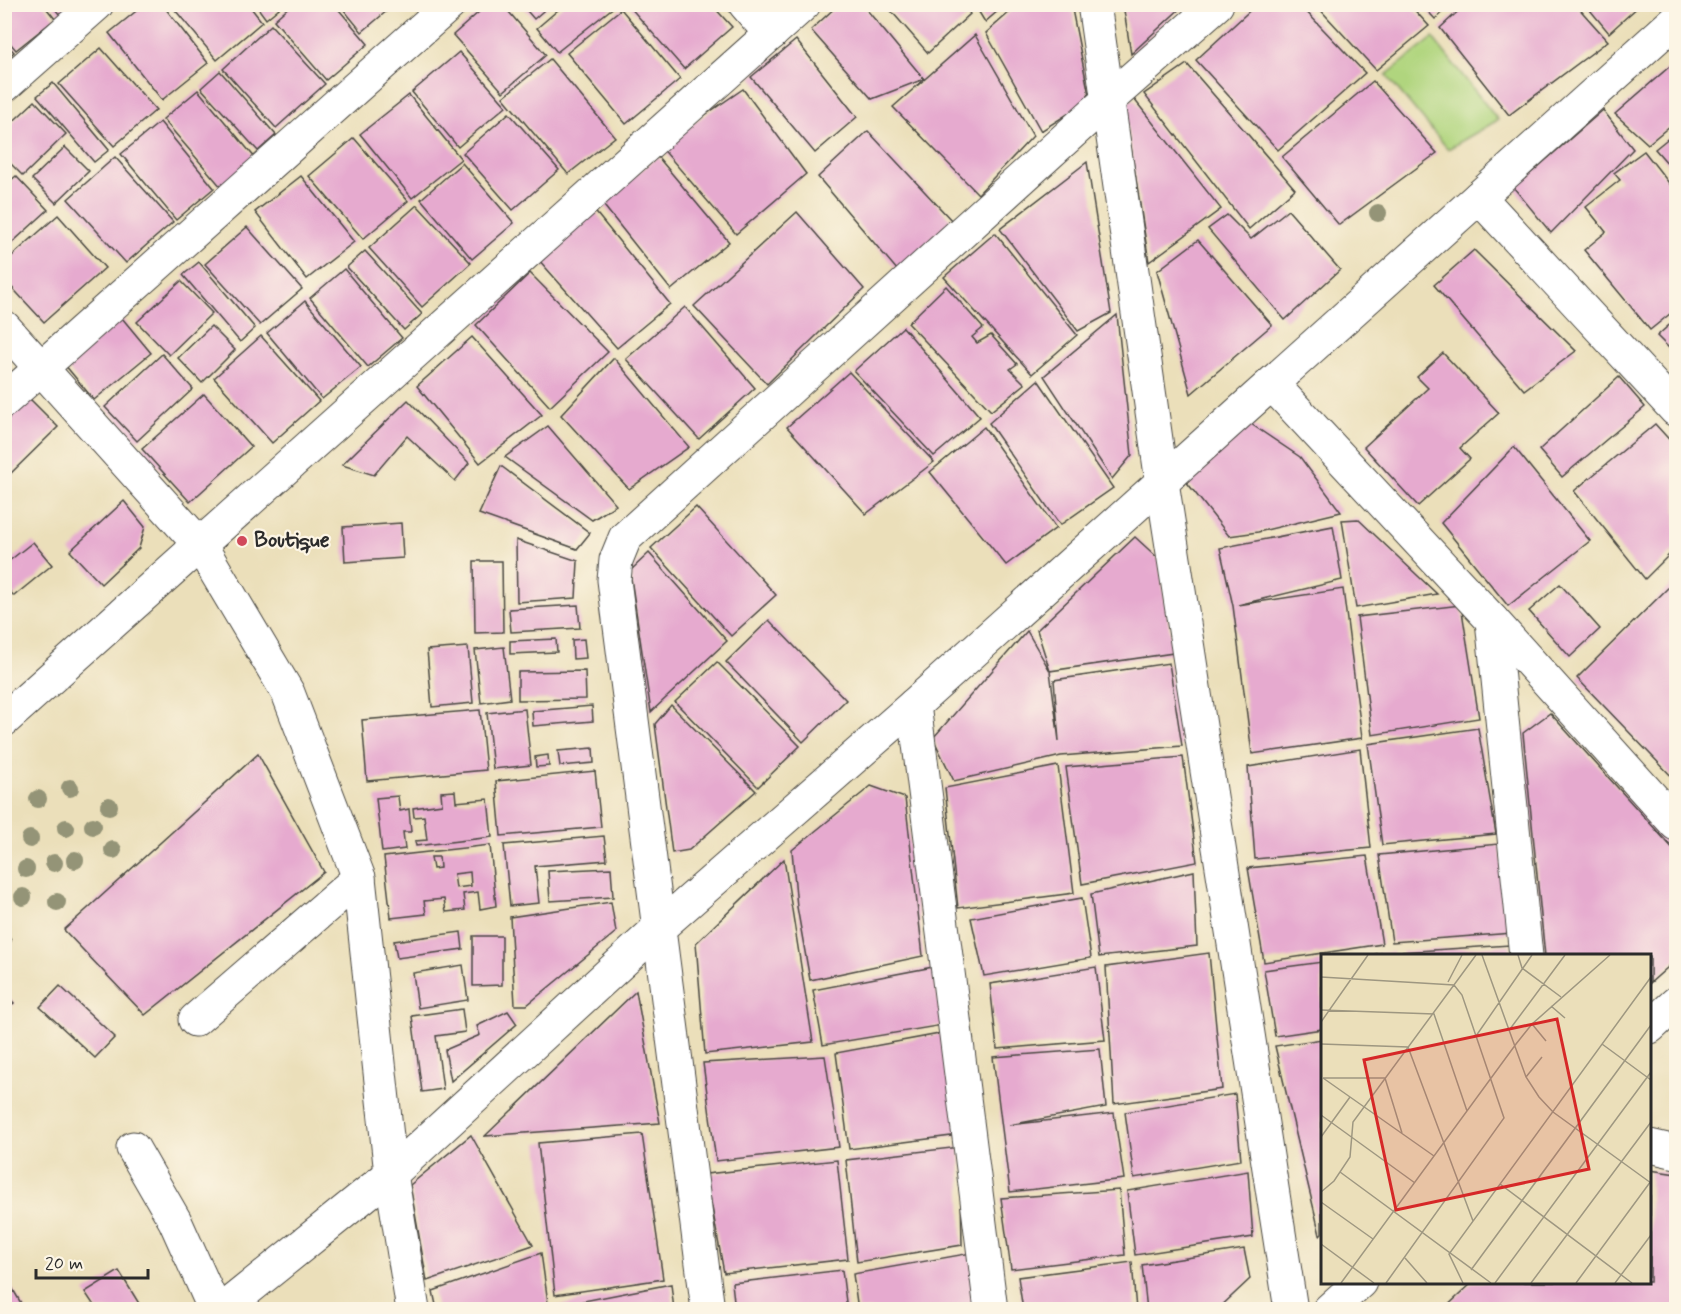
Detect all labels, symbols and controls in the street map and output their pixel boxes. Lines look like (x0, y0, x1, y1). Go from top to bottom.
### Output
place label: Boutique (254, 527, 330, 555)
marker: Boutique (235, 534, 249, 548)
inset map (1321, 954, 1651, 1284)
scale bar (36, 1242, 148, 1280)
text: 20 m (45, 1252, 83, 1276)

